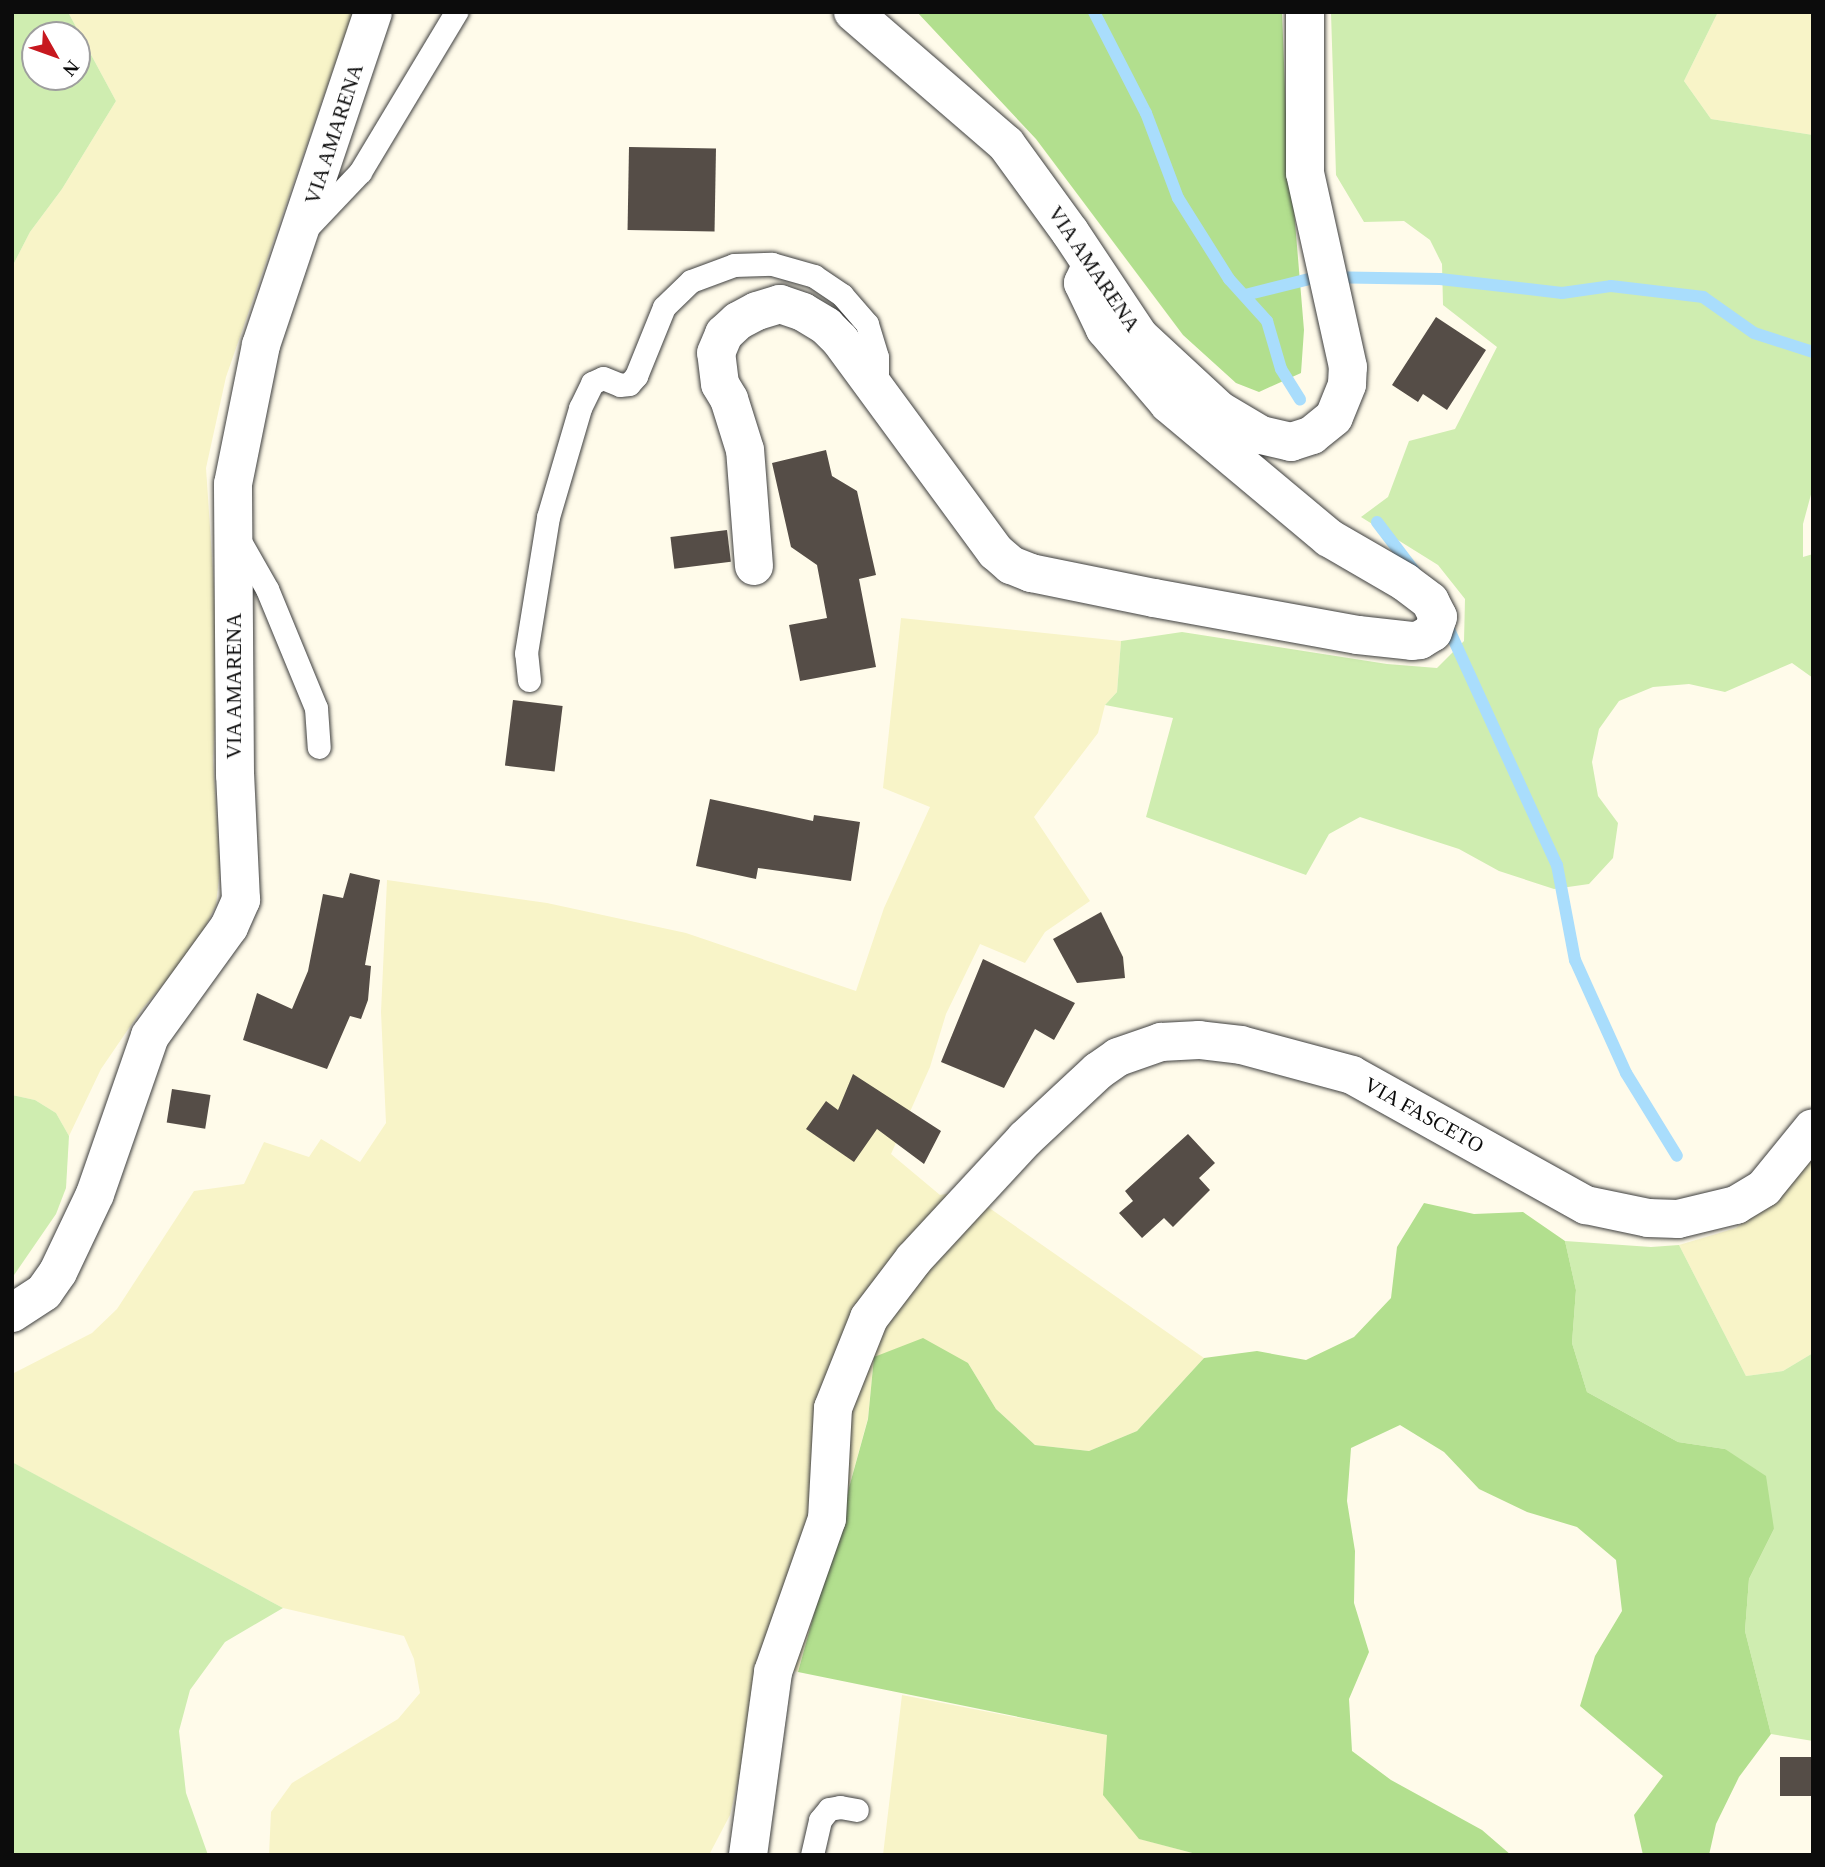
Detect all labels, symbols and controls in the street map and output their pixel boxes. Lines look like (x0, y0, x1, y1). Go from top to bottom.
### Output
north arrow (21, 21, 91, 91)
text: N (58, 57, 83, 81)
street label: VIA AMARENA (299, 59, 369, 209)
street label: VIA AMARENA (1042, 200, 1146, 338)
street label: VIA AMARENA (221, 612, 247, 760)
street label: VIA FASCETO (1359, 1072, 1489, 1158)

